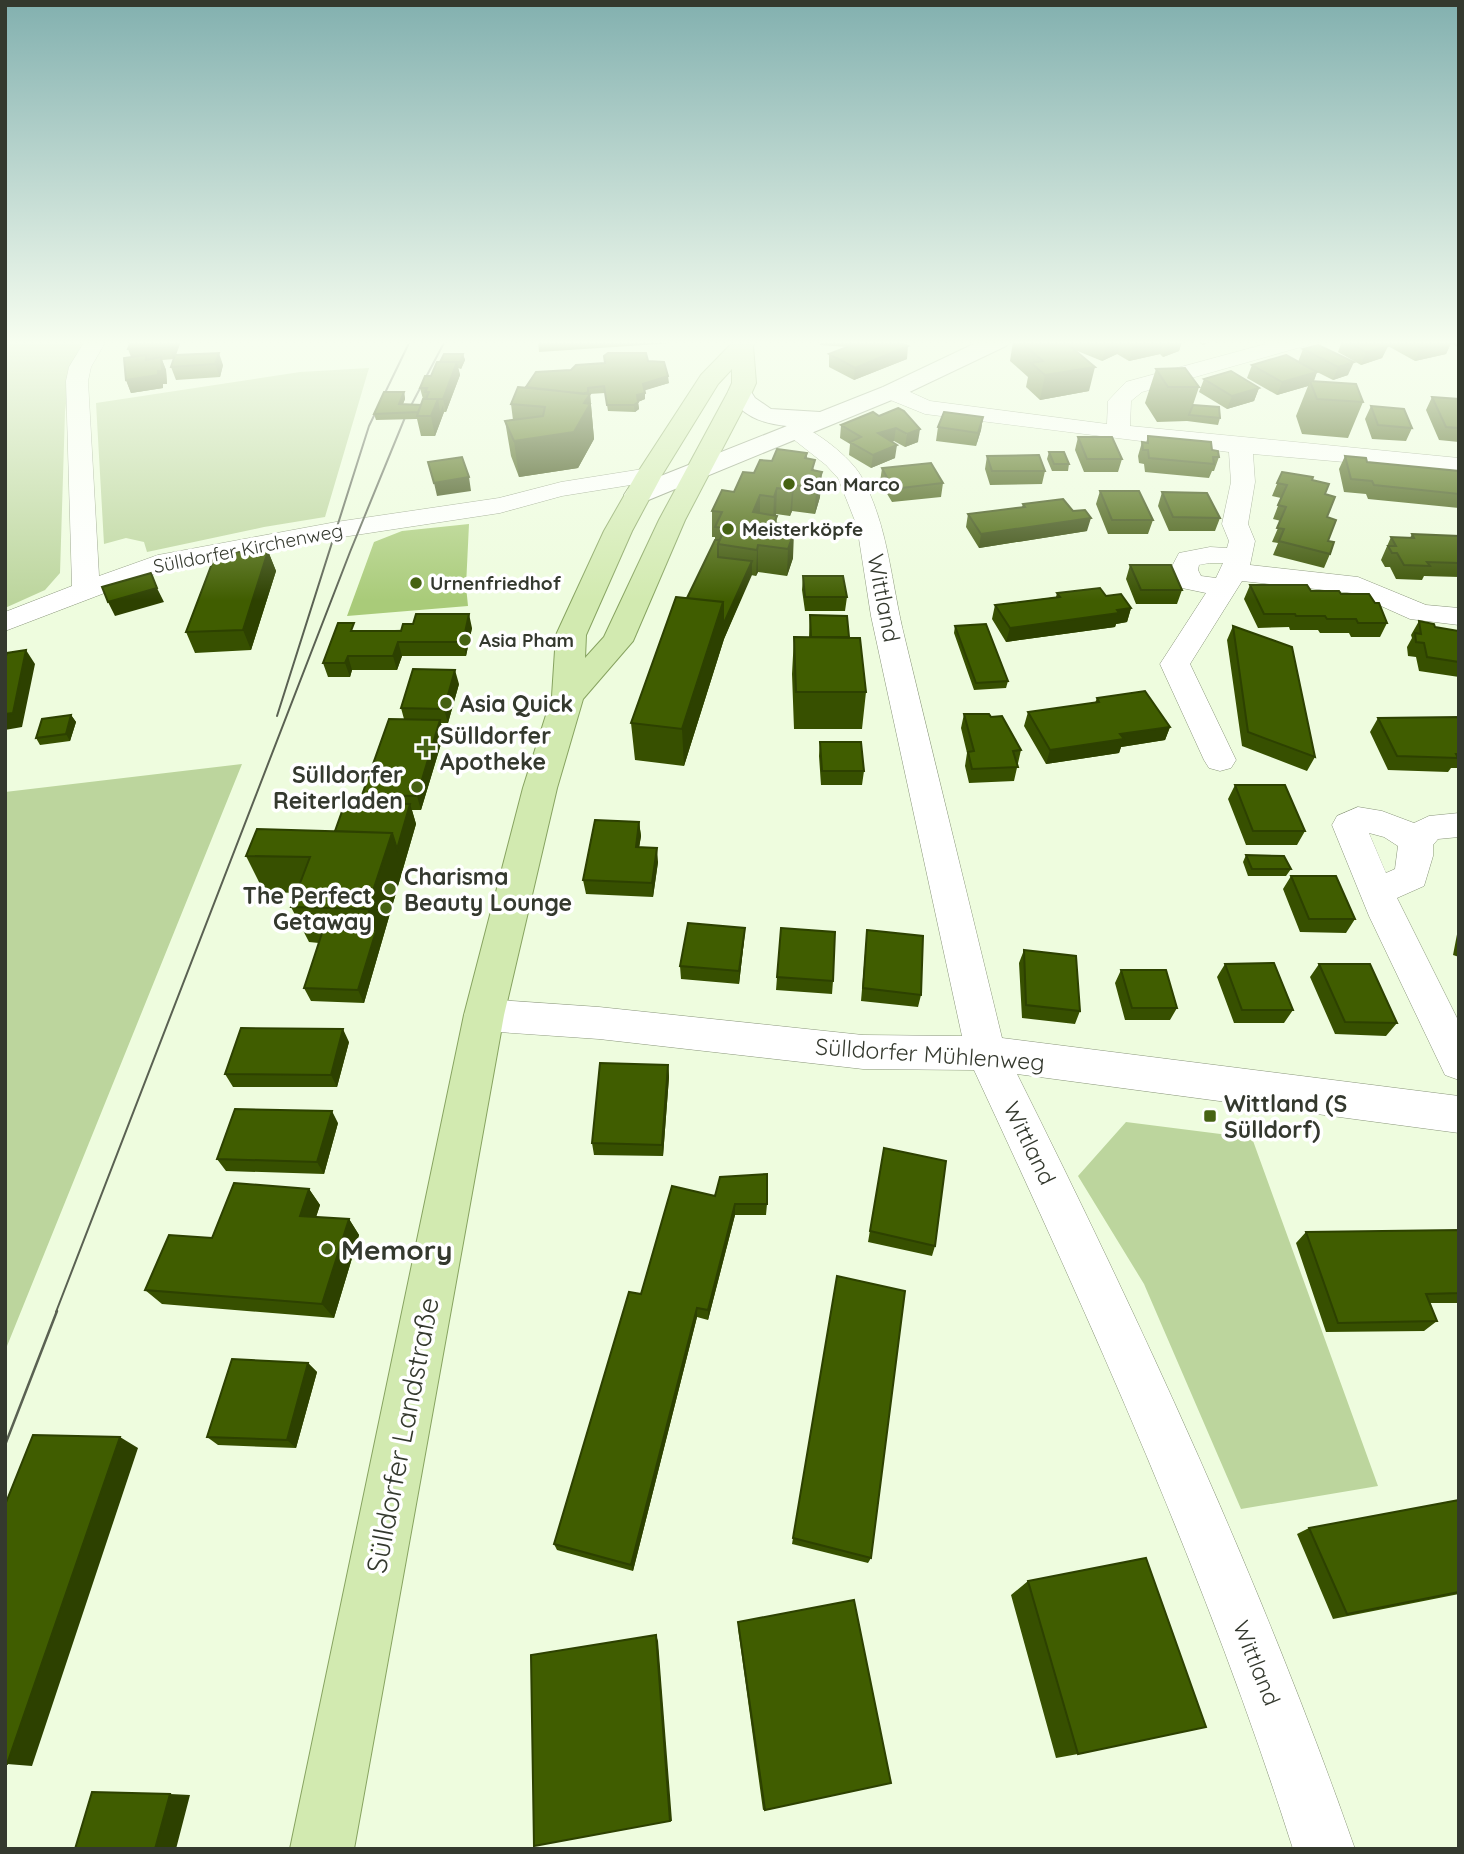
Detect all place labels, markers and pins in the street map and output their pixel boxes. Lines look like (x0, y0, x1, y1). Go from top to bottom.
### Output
place label: San Marco (803, 472, 900, 496)
marker: San Marco (781, 476, 797, 492)
place label: Meisterköpfe (742, 517, 863, 541)
marker: Meisterköpfe (720, 521, 736, 537)
place label: Urnenfriedhof (430, 571, 562, 595)
marker: Urnenfriedhof (408, 575, 424, 591)
place label: Asia Pham (479, 628, 574, 652)
marker: Asia Pham (457, 632, 473, 648)
place label: Asia Quick (460, 689, 573, 718)
marker: Asia Quick (438, 695, 454, 711)
place label: Sülldorfer Apotheke (440, 721, 551, 776)
marker: Sülldorfer Apotheke (418, 740, 434, 756)
place label: Sülldorfer Reiterladen (273, 760, 403, 815)
marker: Sülldorfer Reiterladen (409, 779, 425, 795)
place label: Charisma Beauty Lounge (404, 862, 572, 917)
place label: The Perfect Getaway (243, 881, 372, 936)
marker: Charisma Beauty Lounge (382, 881, 398, 897)
marker: The Perfect Getaway (378, 900, 394, 916)
place label: Wittland (S Sülldorf) (1224, 1089, 1347, 1144)
marker: Wittland (S Sülldorf) (1202, 1108, 1218, 1124)
place label: Memory (341, 1232, 452, 1267)
marker: Memory (319, 1241, 335, 1257)

